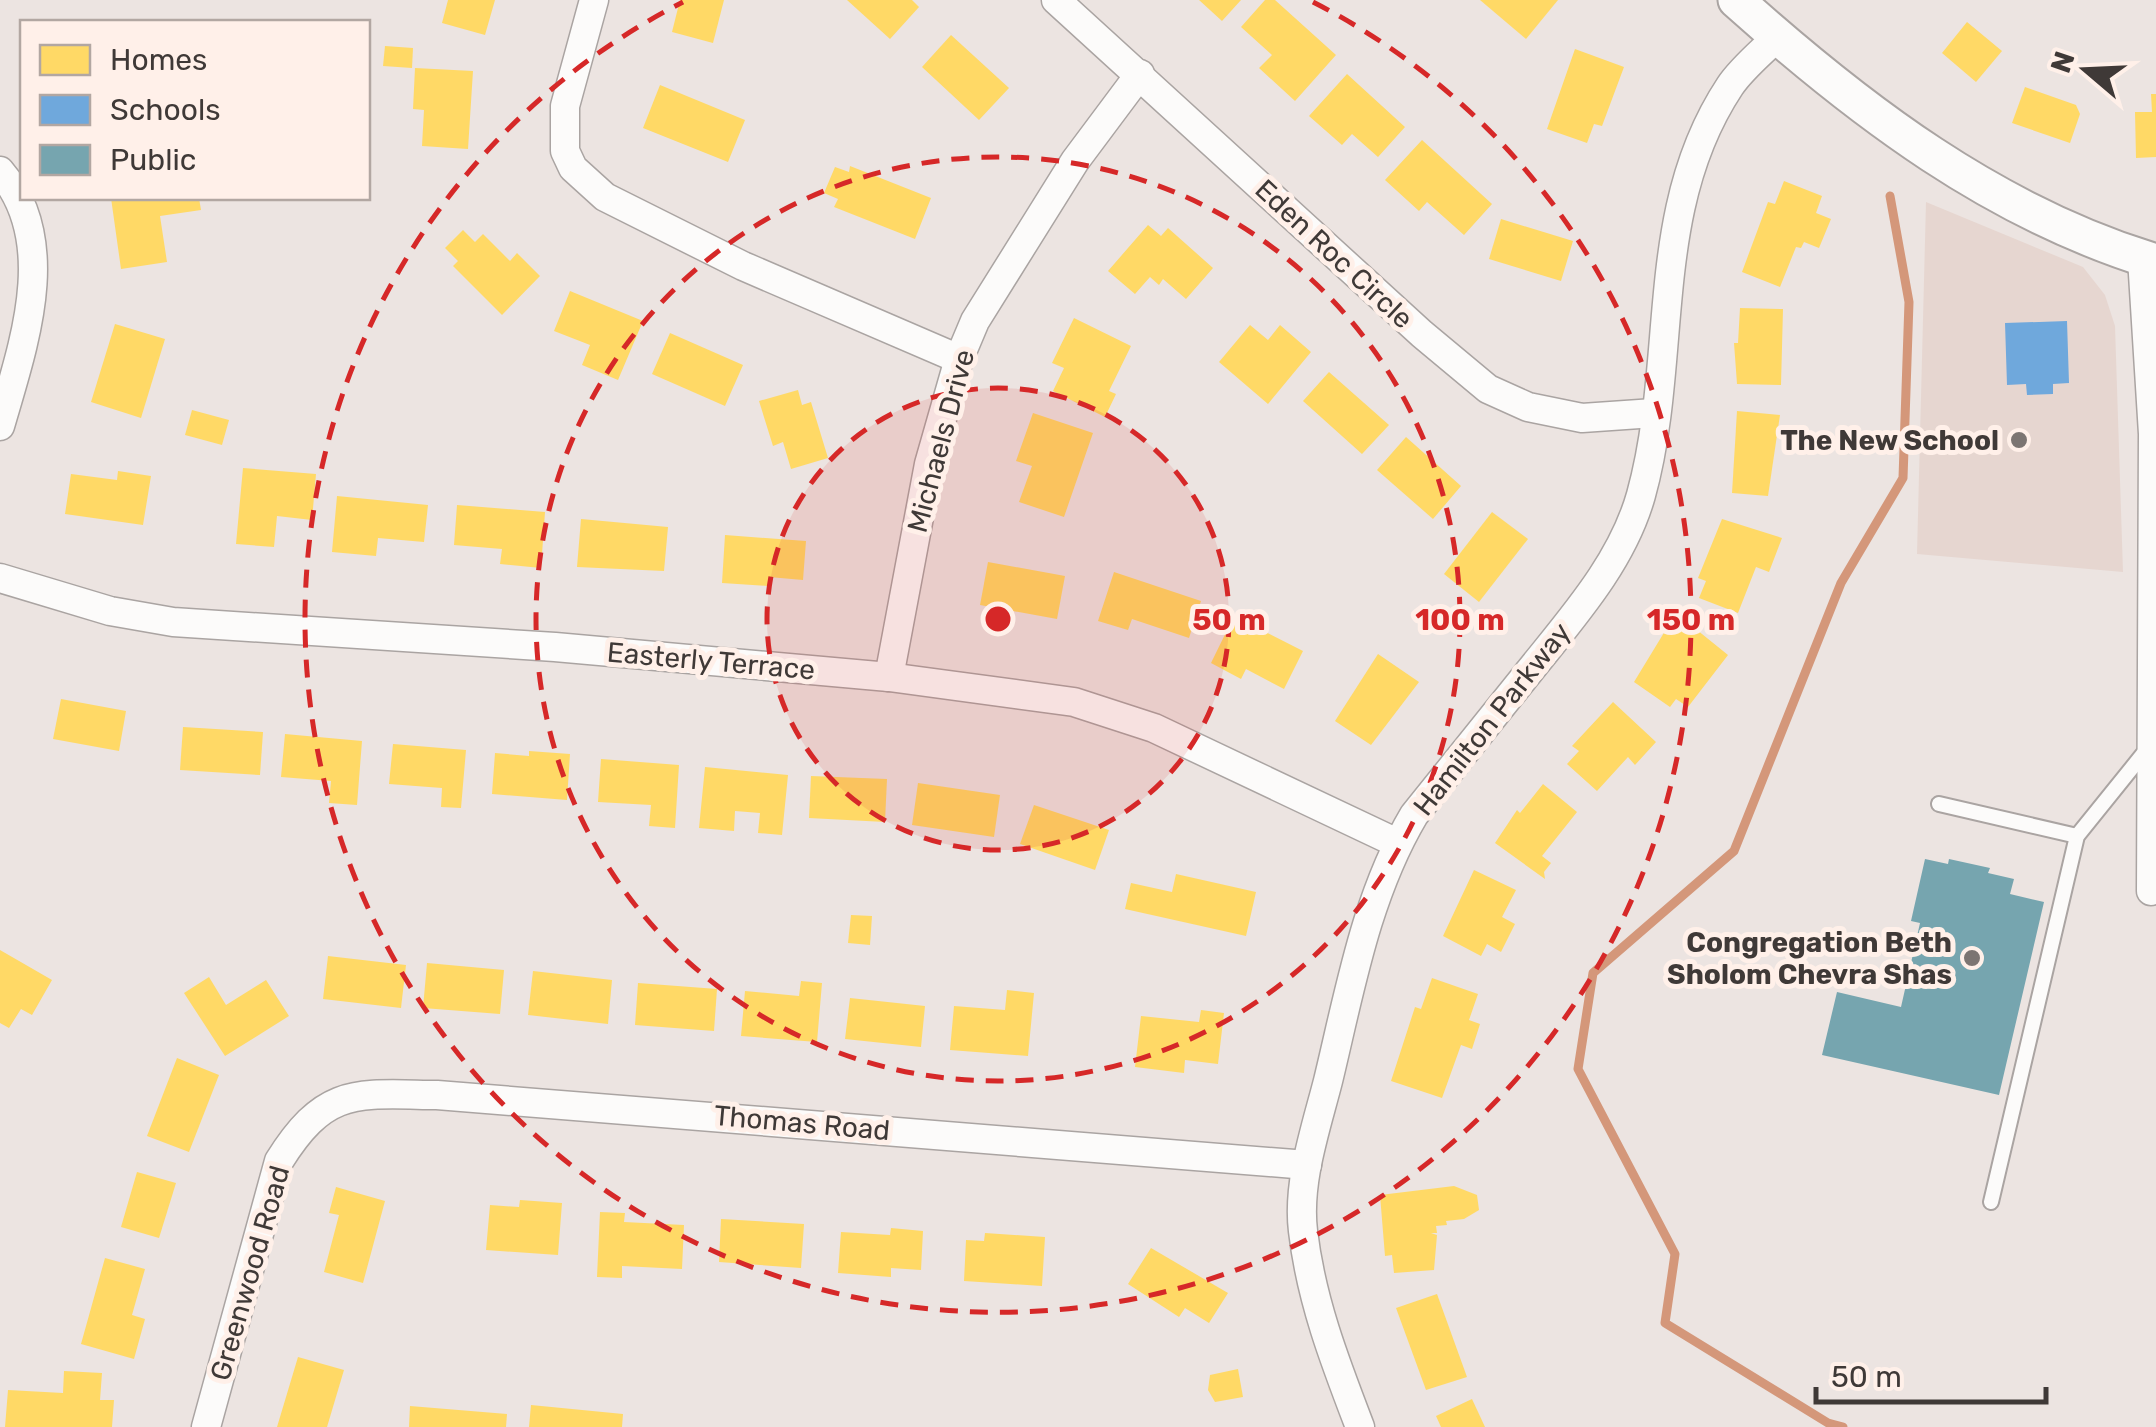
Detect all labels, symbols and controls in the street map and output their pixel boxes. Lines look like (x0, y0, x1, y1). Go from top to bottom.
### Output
legend (20, 20, 370, 200)
north arrow (2036, 20, 2136, 120)
text: Homes (110, 42, 207, 78)
text: N (2044, 47, 2082, 77)
text: Schools (110, 92, 221, 128)
text: Public (110, 142, 196, 178)
street label: Eden Roc Circle (1248, 173, 1420, 335)
street label: Michaels Drive (901, 346, 981, 536)
place label: The New School (1780, 424, 1999, 457)
marker: The New School (2008, 429, 2030, 451)
centre of rings (980, 601, 1016, 637)
text: 50 m (1192, 602, 1266, 638)
text: 100 m (1415, 602, 1505, 638)
text: 150 m (1647, 602, 1735, 638)
street label: Hamilton Parkway (1406, 616, 1578, 822)
street label: Easterly Terrace (606, 635, 816, 687)
place label: Congregation Beth Sholom Chevra Shas (1667, 926, 1952, 991)
marker: Congregation Beth Sholom Chevra Shas (1961, 947, 1983, 969)
street label: Thomas Road (713, 1099, 891, 1147)
street label: Greenwood Road (204, 1162, 296, 1384)
scale bar (1816, 1342, 2046, 1404)
text: 50 m (1831, 1359, 1902, 1395)

